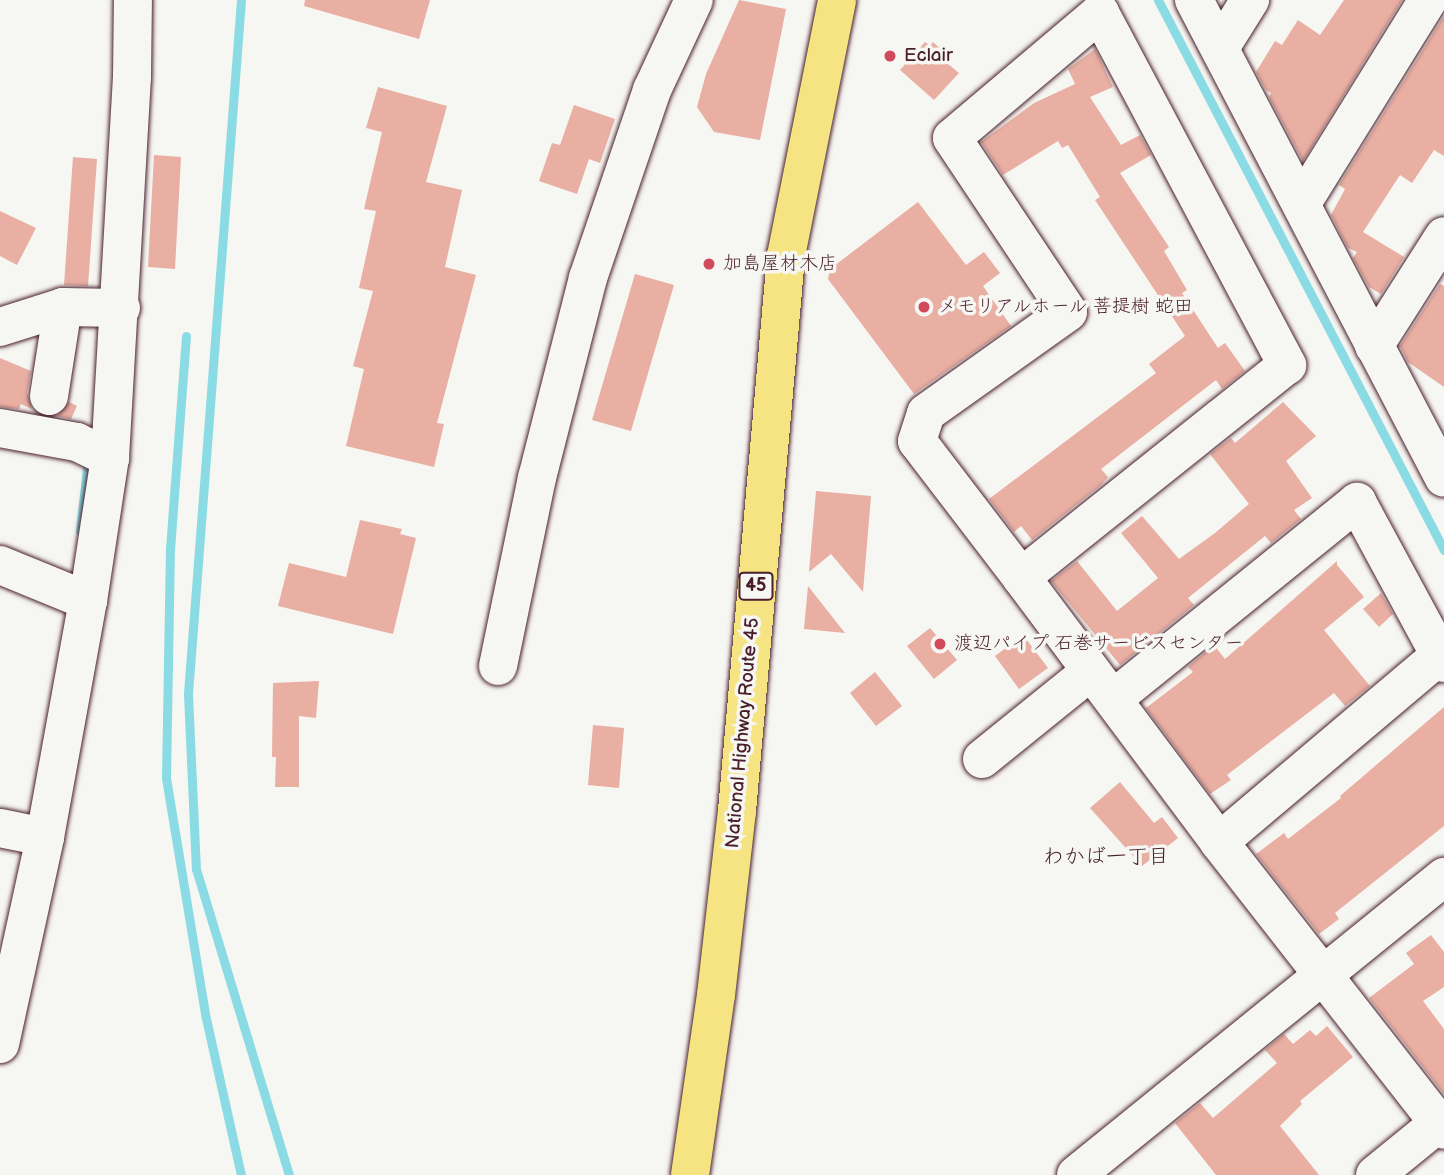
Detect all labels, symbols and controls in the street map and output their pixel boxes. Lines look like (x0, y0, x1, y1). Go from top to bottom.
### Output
place label: Eclair (904, 45, 953, 67)
marker: Eclair (882, 48, 898, 64)
place label: 加島屋材木店 (723, 253, 837, 275)
marker: 加島屋材木店 (701, 256, 717, 272)
place label: メモリアルホール 菩提樹 蛇田 (938, 296, 1195, 318)
marker: メモリアルホール 菩提樹 蛇田 (916, 299, 932, 315)
road number: 45 (738, 572, 774, 600)
street label: National Highway Route 45 (722, 616, 764, 850)
place label: 渡辺パイプ 石巻サービスセンター (954, 633, 1244, 655)
marker: 渡辺パイプ 石巻サービスセンター (932, 636, 948, 652)
district label: わかば一丁目 (1043, 844, 1169, 870)

